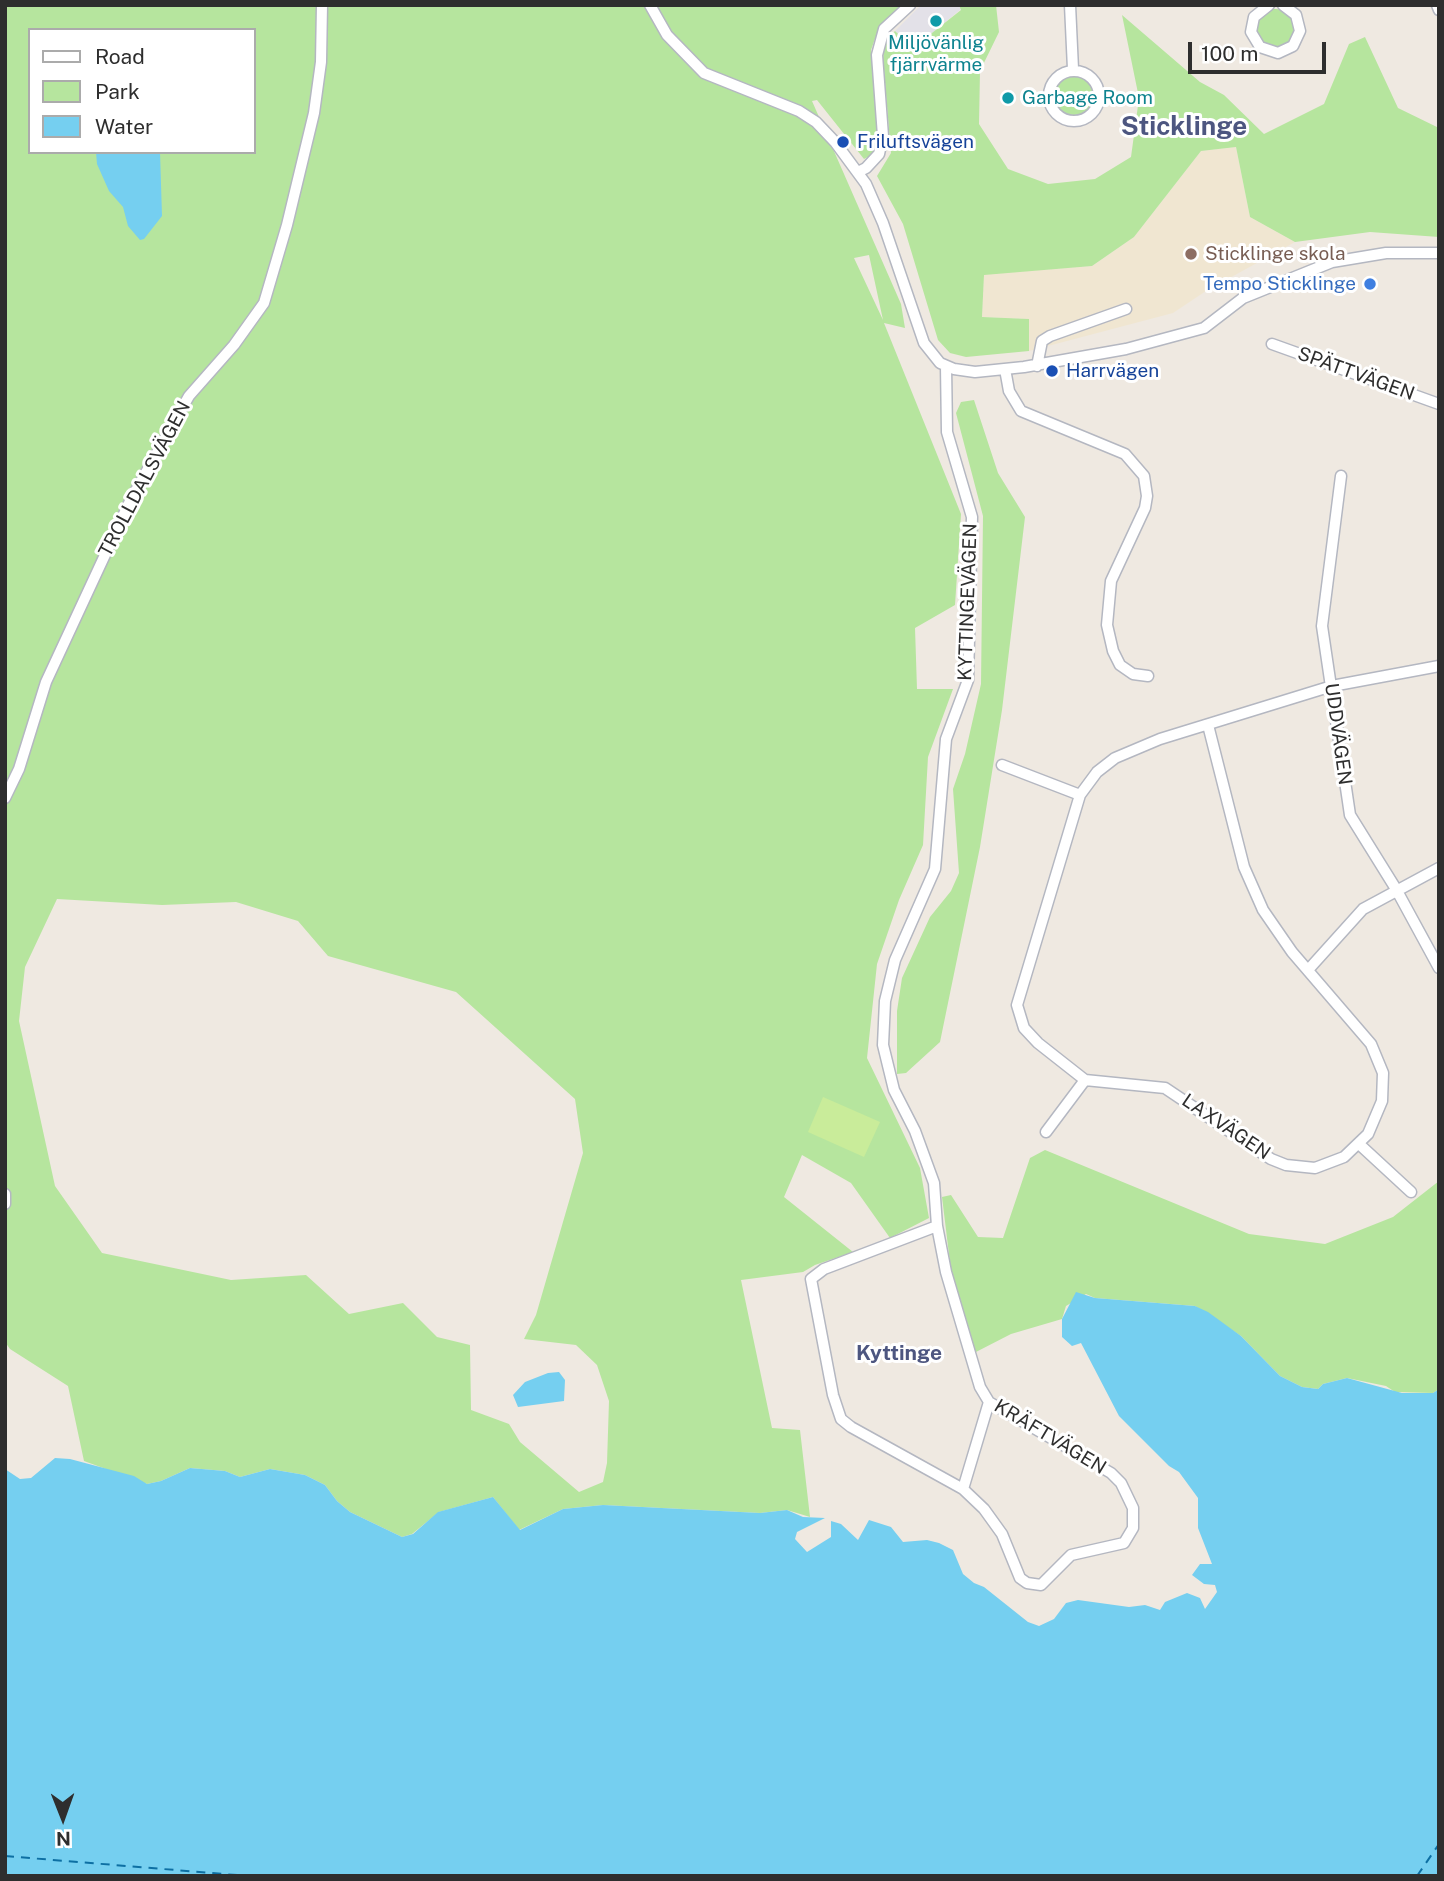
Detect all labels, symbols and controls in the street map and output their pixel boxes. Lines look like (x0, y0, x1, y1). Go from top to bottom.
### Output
marker: Miljövänlig fjärrvärme (928, 13, 944, 29)
legend (28, 28, 256, 154)
scale bar (1192, 28, 1330, 72)
place label: Miljövänlig fjärrvärme (888, 32, 984, 76)
text: 100 m (1201, 41, 1258, 66)
text: Road (95, 44, 145, 69)
text: Park (95, 79, 140, 104)
place label: Garbage Room (1022, 87, 1153, 109)
marker: Garbage Room (1000, 90, 1016, 106)
district label: Sticklinge (1121, 111, 1247, 143)
text: Water (95, 114, 153, 139)
place label: Friluftsvägen (857, 131, 974, 153)
marker: Friluftsvägen (835, 134, 851, 150)
place label: Sticklinge skola (1205, 243, 1345, 265)
marker: Sticklinge skola (1183, 246, 1199, 262)
place label: Tempo Sticklinge (1203, 273, 1356, 295)
marker: Tempo Sticklinge (1362, 276, 1378, 292)
street label: SPÄTTVÄGEN (1294, 342, 1418, 406)
place label: Harrvägen (1066, 360, 1159, 382)
marker: Harrvägen (1044, 363, 1060, 379)
street label: TROLLDALSVÄGEN (94, 397, 196, 561)
street label: KYTTINGEVÄGEN (954, 523, 982, 681)
street label: UDDVÄGEN (1320, 682, 1356, 786)
street label: LAXVÄGEN (1177, 1089, 1275, 1165)
district label: Kyttinge (856, 1341, 942, 1367)
street label: KRÄFTVÄGEN (990, 1395, 1110, 1479)
north arrow (28, 1783, 98, 1853)
text: N (56, 1828, 71, 1850)

